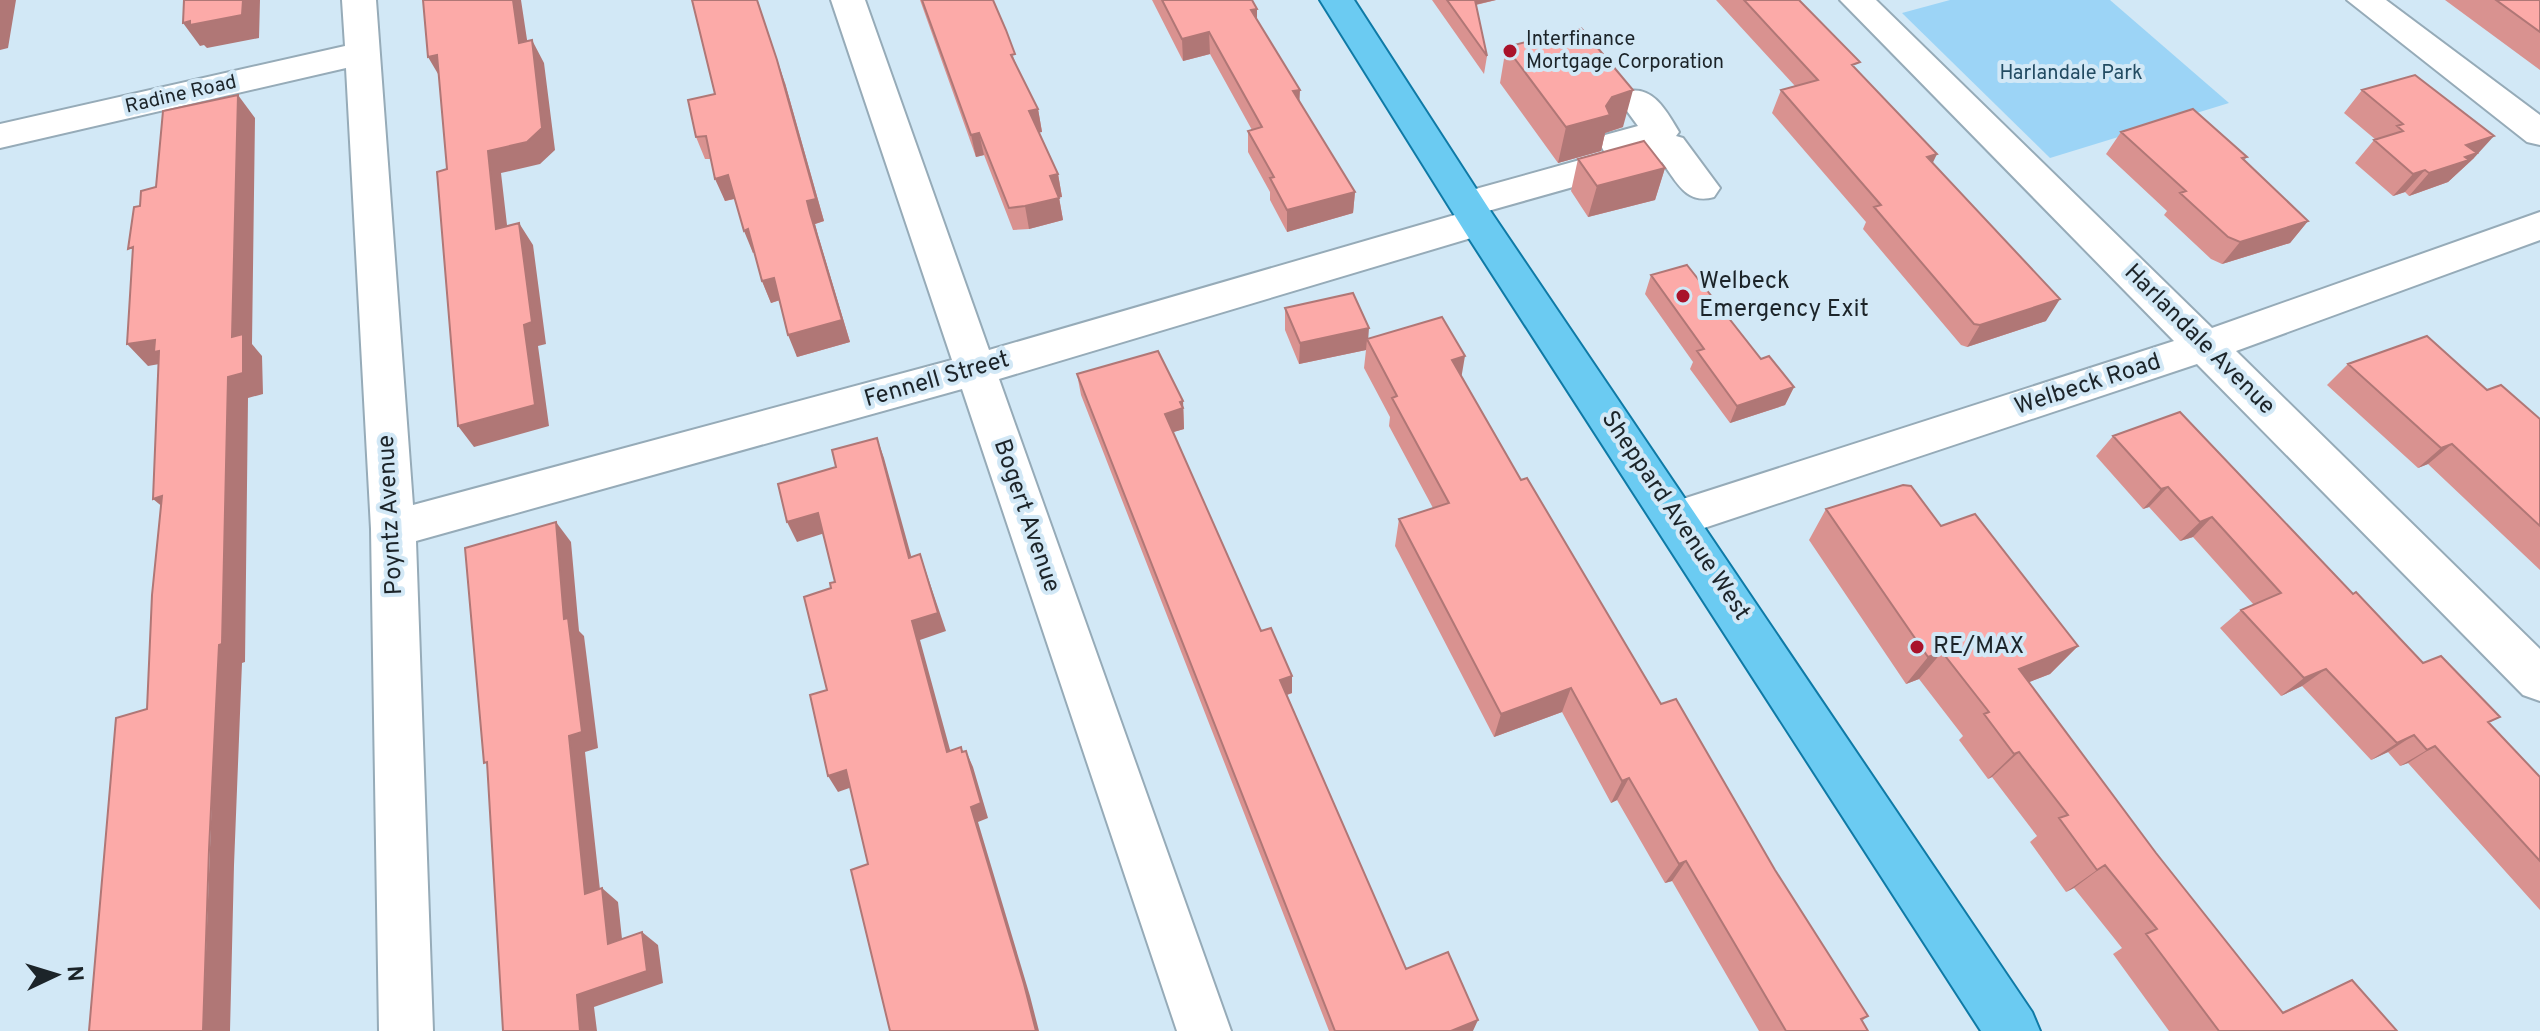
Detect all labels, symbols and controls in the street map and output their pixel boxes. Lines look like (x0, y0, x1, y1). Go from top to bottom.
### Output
place label: Interfinance Mortgage Corporation (1526, 27, 1724, 76)
marker: Interfinance Mortgage Corporation (1501, 42, 1519, 60)
park label: Harlandale Park (1999, 61, 2143, 87)
street label: Radine Road (123, 70, 239, 120)
street label: Harlandale Avenue (2117, 258, 2281, 422)
place label: Welbeck Emergency Exit (1699, 267, 1869, 325)
marker: Welbeck Emergency Exit (1674, 287, 1692, 305)
street label: Fennell Street (861, 345, 1013, 415)
street label: Welbeck Road (2011, 347, 2165, 423)
street label: Sheppard Avenue West (1594, 405, 1756, 627)
street label: Poyntz Avenue (372, 434, 410, 596)
street label: Bogert Avenue (986, 435, 1066, 597)
place label: RE/MAX (1933, 632, 2024, 662)
marker: RE/MAX (1908, 638, 1926, 656)
north arrow (16, 935, 96, 1015)
text: N (59, 965, 87, 983)

